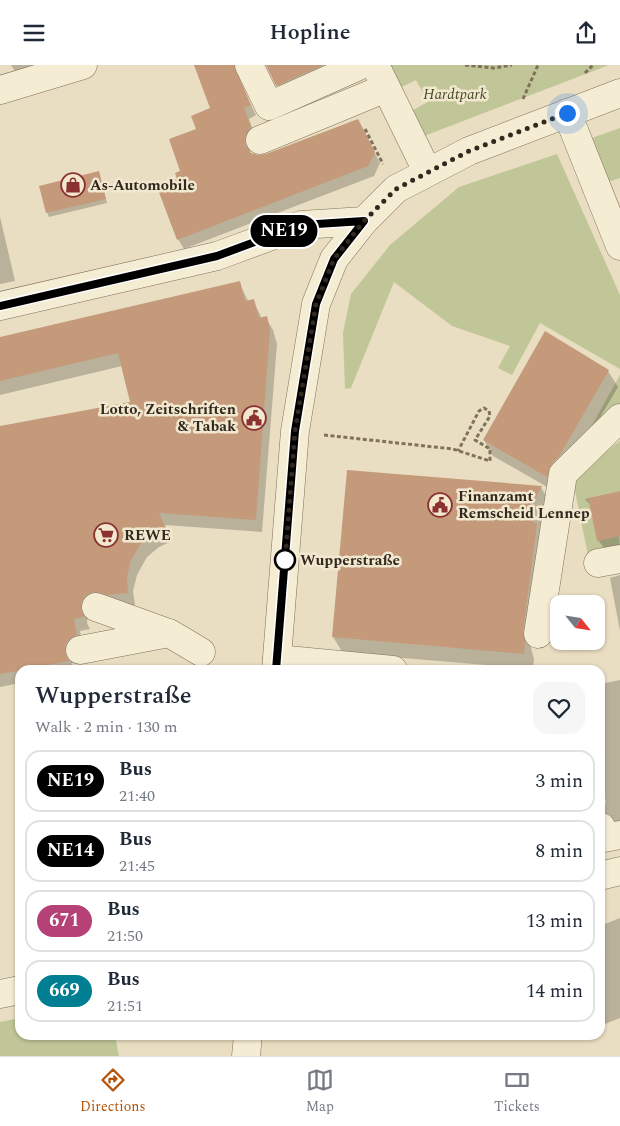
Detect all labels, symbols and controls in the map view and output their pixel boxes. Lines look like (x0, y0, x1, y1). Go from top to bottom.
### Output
text: Hopline (270, 16, 350, 49)
icon: menu (20, 19, 48, 47)
icon: share (572, 19, 600, 47)
park label: Hardtpark (423, 83, 487, 106)
your location (555, 101, 580, 126)
shop icon: As-Automobile (60, 172, 86, 198)
place label: As-Automobile (90, 174, 195, 197)
line badge: NE19 (249, 215, 319, 247)
text: NE19 (260, 217, 308, 244)
place label: Lotto, Zeitschriften & Tabak (100, 398, 236, 438)
public building icon: Lotto, Zeitschriften & Tabak (241, 405, 267, 431)
place label: Finanzamt Remscheid Lennep (458, 485, 590, 525)
public building icon: Finanzamt Remscheid Lennep (427, 492, 453, 518)
supermarket icon: REWE (93, 522, 119, 548)
place label: REWE (124, 524, 171, 547)
marker: Wupperstraße (274, 549, 296, 571)
place label: Wupperstraße (300, 549, 400, 572)
north arrow (550, 595, 605, 650)
map controls (550, 595, 605, 650)
text: Wupperstraße (35, 678, 192, 714)
button: heart (533, 682, 585, 734)
text: Walk · 2 min · 130 m (35, 715, 178, 739)
text: Bus (119, 755, 152, 784)
text: NE19 (47, 767, 94, 794)
text: 3 min (535, 767, 583, 796)
text: 21:40 (119, 784, 155, 808)
text: Bus (119, 825, 152, 854)
text: NE14 (47, 837, 94, 864)
text: 8 min (535, 837, 583, 866)
text: 21:45 (119, 854, 155, 878)
text: Bus (107, 895, 140, 924)
text: 671 (49, 907, 80, 934)
text: 13 min (526, 907, 583, 936)
text: 21:50 (107, 924, 143, 948)
text: Bus (107, 965, 140, 994)
text: 669 (49, 977, 80, 1004)
text: 14 min (526, 977, 583, 1006)
text: 21:51 (107, 994, 143, 1018)
tab: Directions (80, 1066, 145, 1117)
tab: Map (306, 1066, 334, 1117)
tab: Tickets (494, 1066, 540, 1117)

